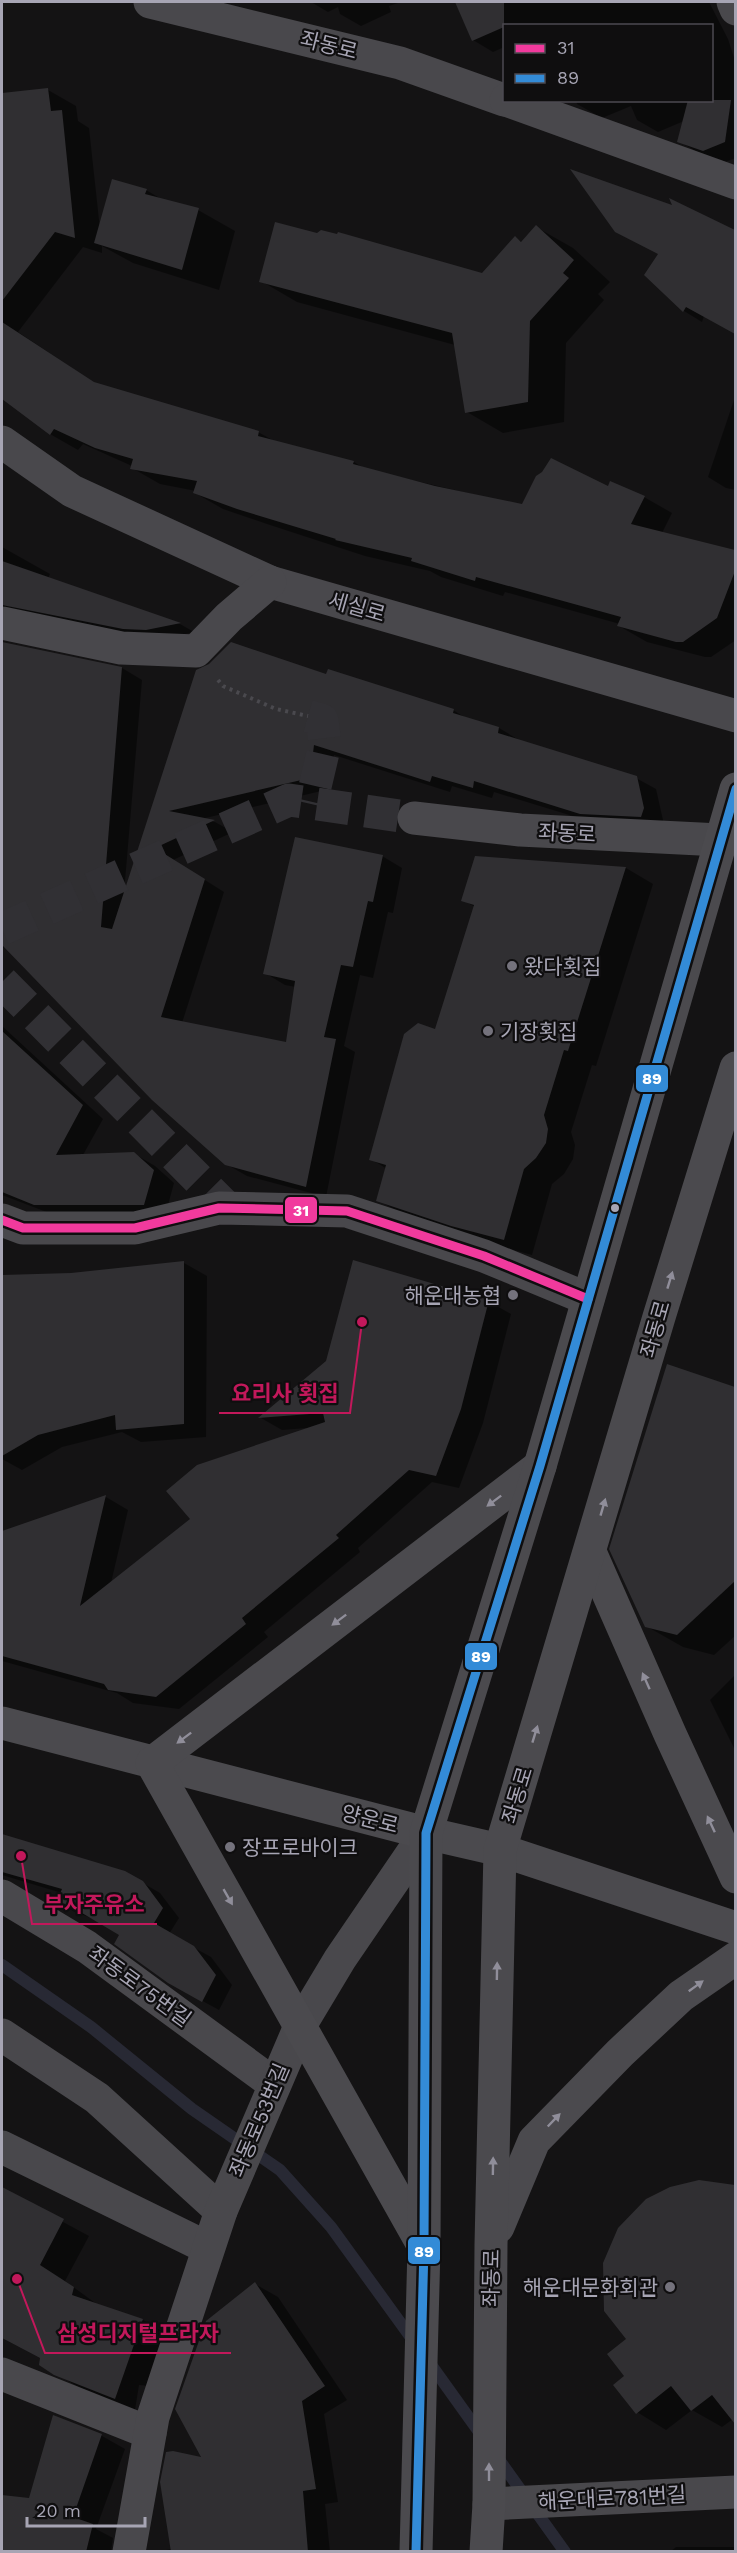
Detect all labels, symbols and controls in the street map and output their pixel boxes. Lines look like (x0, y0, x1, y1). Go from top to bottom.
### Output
legend (503, 24, 713, 102)
street label: 좌동로 (298, 26, 360, 64)
text: 31 (557, 37, 575, 58)
text: 89 (557, 67, 579, 88)
street label: 세실로 (326, 587, 388, 627)
street label: 좌동로 (537, 819, 597, 847)
place label: 왔다횟집 (524, 954, 601, 979)
marker: 왔다횟집 (505, 959, 519, 973)
place label: 기장횟집 (500, 1019, 577, 1044)
marker: 기장횟집 (481, 1024, 495, 1038)
line badge: 89 (635, 1064, 669, 1093)
text: 89 (642, 1069, 662, 1088)
line badge: 31 (284, 1196, 318, 1224)
text: 31 (293, 1201, 309, 1220)
unlabelled marker (609, 1202, 621, 1214)
one-way arrow (666, 1271, 675, 1289)
place label: 해운대농협 (404, 1283, 501, 1308)
marker: 해운대농협 (506, 1288, 520, 1302)
street label: 좌동로 (635, 1298, 675, 1360)
callout: 요리사 횟집 (219, 1373, 350, 1413)
text: 요리사 횟집 (231, 1381, 339, 1406)
one-way arrow (486, 1495, 501, 1507)
one-way arrow (599, 1498, 608, 1516)
one-way arrow (331, 1613, 347, 1626)
line badge: 89 (464, 1642, 498, 1671)
text: 89 (471, 1647, 491, 1666)
one-way arrow (641, 1671, 651, 1689)
one-way arrow (531, 1725, 540, 1743)
one-way arrow (176, 1732, 192, 1744)
street label: 좌동로 (497, 1764, 537, 1826)
street label: 양운로 (339, 1800, 401, 1838)
one-way arrow (706, 1814, 716, 1832)
place label: 장프로바이크 (242, 1835, 358, 1860)
marker: 장프로바이크 (223, 1840, 237, 1854)
callout: 부자주유소 (32, 1884, 157, 1924)
one-way arrow (223, 1889, 233, 1906)
text: 부자주유소 (43, 1892, 145, 1917)
street label: 좌동로75번길 (84, 1940, 196, 2032)
one-way arrow (493, 1962, 502, 1981)
one-way arrow (687, 1980, 703, 1992)
street label: 좌동로53번길 (224, 2059, 294, 2181)
one-way arrow (547, 2113, 561, 2127)
one-way arrow (488, 2156, 498, 2175)
line badge: 89 (407, 2236, 441, 2265)
text: 89 (414, 2242, 434, 2261)
street label: 좌동로 (478, 2249, 504, 2307)
place label: 해운대문화회관 (523, 2275, 658, 2300)
marker: 해운대문화회관 (663, 2280, 677, 2294)
callout: 삼성디지털프라자 (45, 2313, 231, 2353)
text: 삼성디지털프라자 (57, 2321, 219, 2346)
one-way arrow (484, 2463, 494, 2482)
street label: 해운대로781번길 (537, 2482, 687, 2514)
scale bar (27, 2490, 146, 2528)
text: 20 m (36, 2500, 81, 2521)

